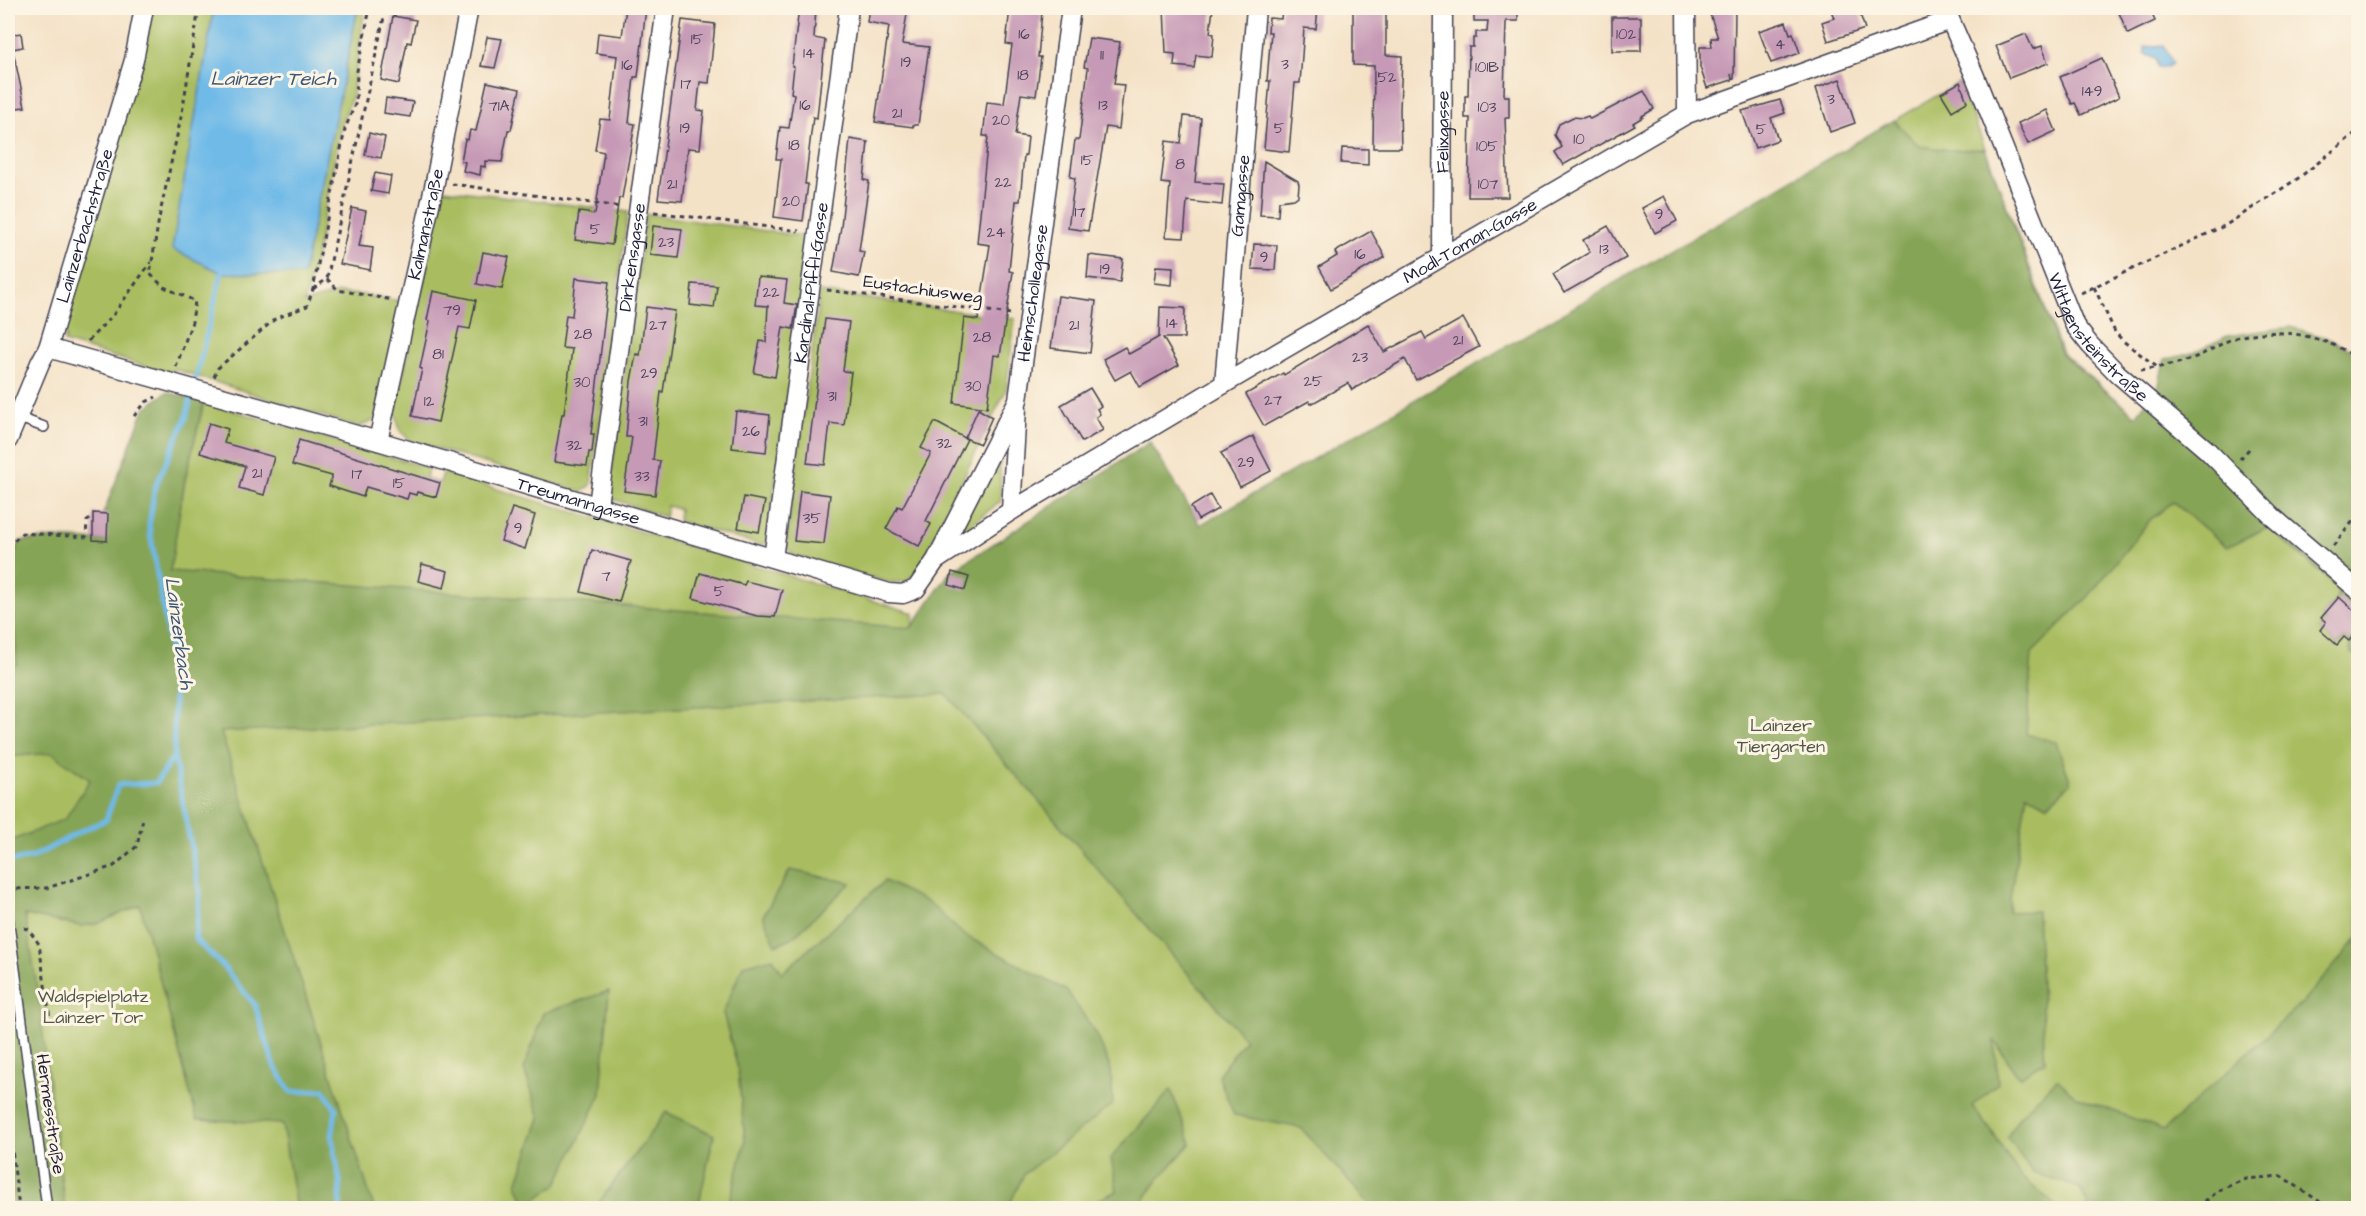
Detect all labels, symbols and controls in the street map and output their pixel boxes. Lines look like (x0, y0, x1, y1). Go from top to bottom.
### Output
house number: 16 (1018, 24, 1030, 45)
house number: 102 (1616, 24, 1636, 45)
house number: 15 (691, 29, 704, 50)
house number: 4 (1775, 34, 1785, 55)
house number: 14 (803, 43, 815, 64)
house number: 11 (1100, 45, 1104, 66)
house number: 19 (901, 52, 911, 73)
house number: 3 (1281, 54, 1289, 75)
house number: 16 (621, 55, 633, 76)
house number: 101B (1475, 57, 1499, 78)
water label: Lainzer Teich (210, 65, 337, 93)
house number: 18 (1017, 65, 1029, 86)
house number: 52 (1377, 67, 1397, 88)
house number: 17 (680, 74, 692, 95)
house number: 149 (2082, 81, 2102, 102)
house number: 3 (1827, 89, 1835, 110)
street label: Felixgasse (1430, 90, 1457, 173)
house number: 16 (799, 95, 811, 116)
house number: 13 (1098, 95, 1108, 116)
house number: 71A (489, 96, 510, 117)
house number: 103 (1477, 97, 1497, 118)
house number: 21 (892, 103, 902, 124)
house number: 20 (992, 110, 1011, 131)
house number: 19 (680, 118, 690, 139)
house number: 5 (1274, 118, 1285, 139)
house number: 5 (1756, 119, 1767, 140)
house number: 10 (1573, 129, 1585, 150)
house number: 18 (788, 135, 800, 156)
house number: 105 (1476, 136, 1498, 157)
street label: Lainzerbachstraße (50, 146, 120, 306)
house number: 15 (1081, 150, 1094, 171)
house number: 8 (1175, 154, 1185, 175)
street label: Gamgasse (1225, 154, 1256, 238)
street label: Kalmanstraße (402, 166, 450, 282)
house number: 22 (994, 172, 1012, 193)
house number: 21 (667, 174, 677, 195)
house number: 107 (1478, 174, 1498, 195)
house number: 20 (782, 191, 801, 212)
street label: Modl-Toman-Gasse (1398, 192, 1542, 290)
street label: Kardinal-Piffl-Gasse (788, 200, 835, 365)
street label: Dirkensgasse (613, 201, 652, 313)
house number: 17 (1074, 202, 1086, 223)
house number: 9 (1655, 204, 1663, 225)
house number: 5 (590, 219, 601, 240)
house number: 24 (987, 222, 1005, 243)
street label: Heimschollegasse (1011, 222, 1055, 363)
house number: 23 (658, 232, 674, 253)
house number: 13 (1599, 239, 1609, 260)
house number: 16 (1354, 244, 1366, 265)
house number: 9 (1260, 247, 1268, 268)
house number: 19 (1100, 259, 1110, 280)
street label: Eustachiusweg (862, 269, 984, 311)
street label: Wittgensteinstraße (2042, 269, 2154, 408)
house number: 22 (762, 282, 780, 303)
house number: 79 (443, 300, 461, 321)
house number: 14 (1166, 313, 1178, 334)
house number: 27 (649, 315, 667, 336)
house number: 21 (1069, 315, 1079, 336)
house number: 28 (574, 324, 592, 345)
house number: 28 (973, 327, 991, 348)
house number: 21 (1453, 330, 1463, 351)
house number: 81 (432, 344, 444, 365)
house number: 23 (1352, 347, 1368, 368)
house number: 29 (640, 363, 658, 384)
house number: 25 (1303, 371, 1323, 392)
house number: 30 (573, 372, 591, 393)
house number: 30 (964, 376, 982, 397)
house number: 31 (827, 386, 837, 407)
house number: 27 (1264, 390, 1282, 411)
house number: 12 (424, 391, 435, 412)
house number: 31 (638, 411, 648, 432)
house number: 26 (742, 421, 761, 442)
house number: 32 (936, 433, 953, 454)
house number: 32 (566, 435, 583, 456)
house number: 29 (1237, 452, 1255, 473)
house number: 21 (252, 463, 262, 484)
house number: 17 (351, 464, 363, 485)
house number: 33 (634, 466, 650, 487)
street label: Treumanngasse (514, 471, 643, 531)
house number: 15 (393, 473, 406, 494)
house number: 35 (803, 508, 821, 529)
house number: 9 (514, 518, 522, 539)
house number: 7 (601, 566, 611, 587)
water label: Lainzerbach (157, 575, 201, 692)
house number: 5 (714, 581, 725, 602)
park label: Lainzer Tiergarten (1737, 713, 1825, 760)
park label: Waldspielplatz Lainzer Tor (38, 984, 148, 1030)
street label: Hermesstraße (30, 1052, 71, 1176)

